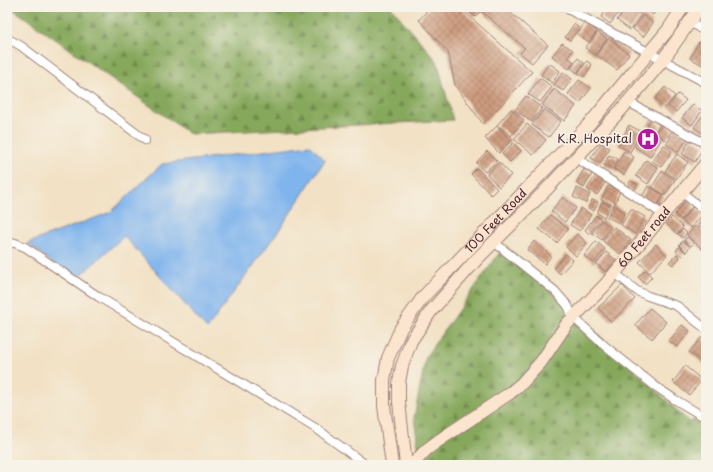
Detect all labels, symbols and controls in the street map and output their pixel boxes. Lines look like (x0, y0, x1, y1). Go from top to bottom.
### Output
hospital icon: K.R. Hospital (635, 126, 661, 152)
place label: K.R. Hospital (557, 129, 632, 147)
street label: 100 Feet Road (460, 184, 531, 256)
street label: 60 Feet road (613, 202, 674, 272)

